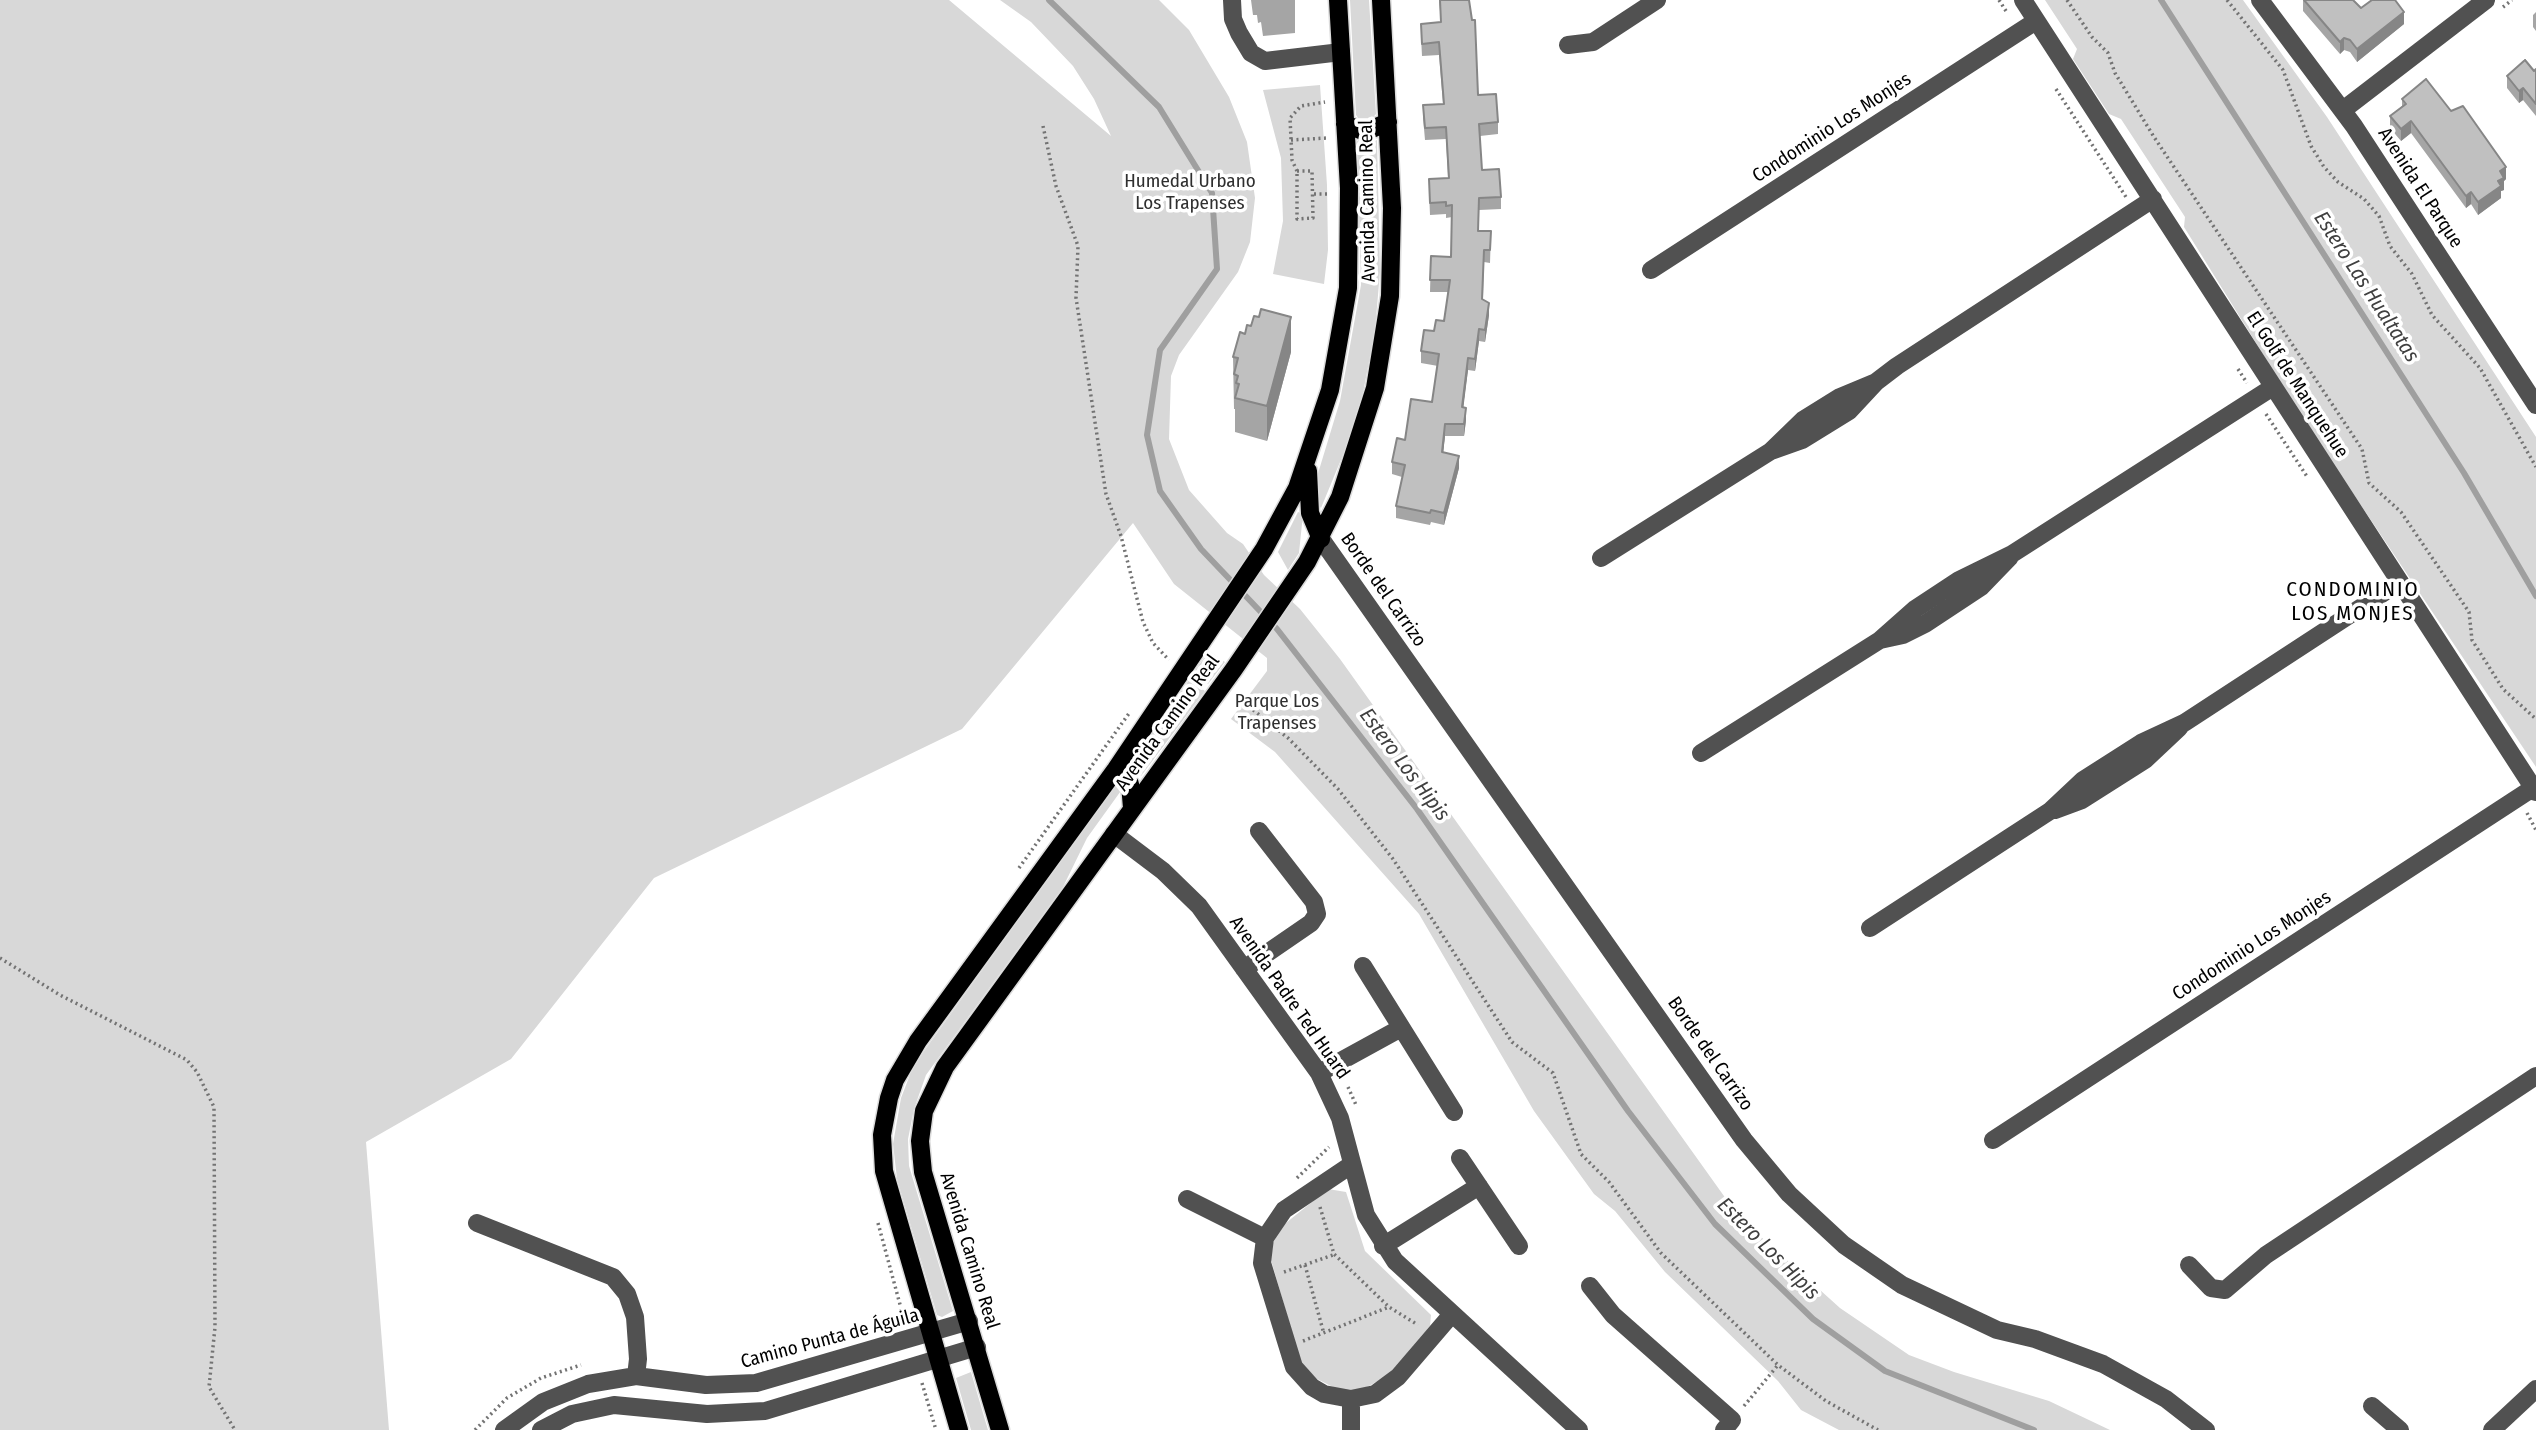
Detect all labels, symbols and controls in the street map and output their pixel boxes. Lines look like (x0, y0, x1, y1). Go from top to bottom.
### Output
street label: Condominio Los Monjes (1748, 68, 1916, 188)
street label: Avenida Camino Real (1355, 120, 1381, 282)
street label: Avenida El Parque (2373, 124, 2467, 252)
park label: Humedal Urbano Los Trapenses (1124, 171, 1256, 215)
water label: Estero Las Hualtatas (2308, 207, 2424, 367)
street label: El Golf de Manquehue (2241, 307, 2353, 463)
street label: Borde del Carrizo (1335, 529, 1431, 651)
district label: CONDOMINIO LOS MONJES (2288, 577, 2418, 627)
street label: Avenida Camino Real (1111, 651, 1225, 795)
park label: Parque Los Trapenses (1235, 691, 1319, 735)
water label: Estero Los Hipis (1353, 704, 1455, 826)
street label: Condominio Los Monjes (2168, 886, 2336, 1006)
street label: Avenida Padre Ted Huard (1224, 912, 1354, 1084)
street label: Borde del Carrizo (1662, 993, 1758, 1115)
street label: Avenida Camino Real (934, 1170, 1004, 1332)
water label: Estero Los Hipis (1712, 1193, 1824, 1305)
street label: Camino Punta de Águila (738, 1304, 922, 1374)

